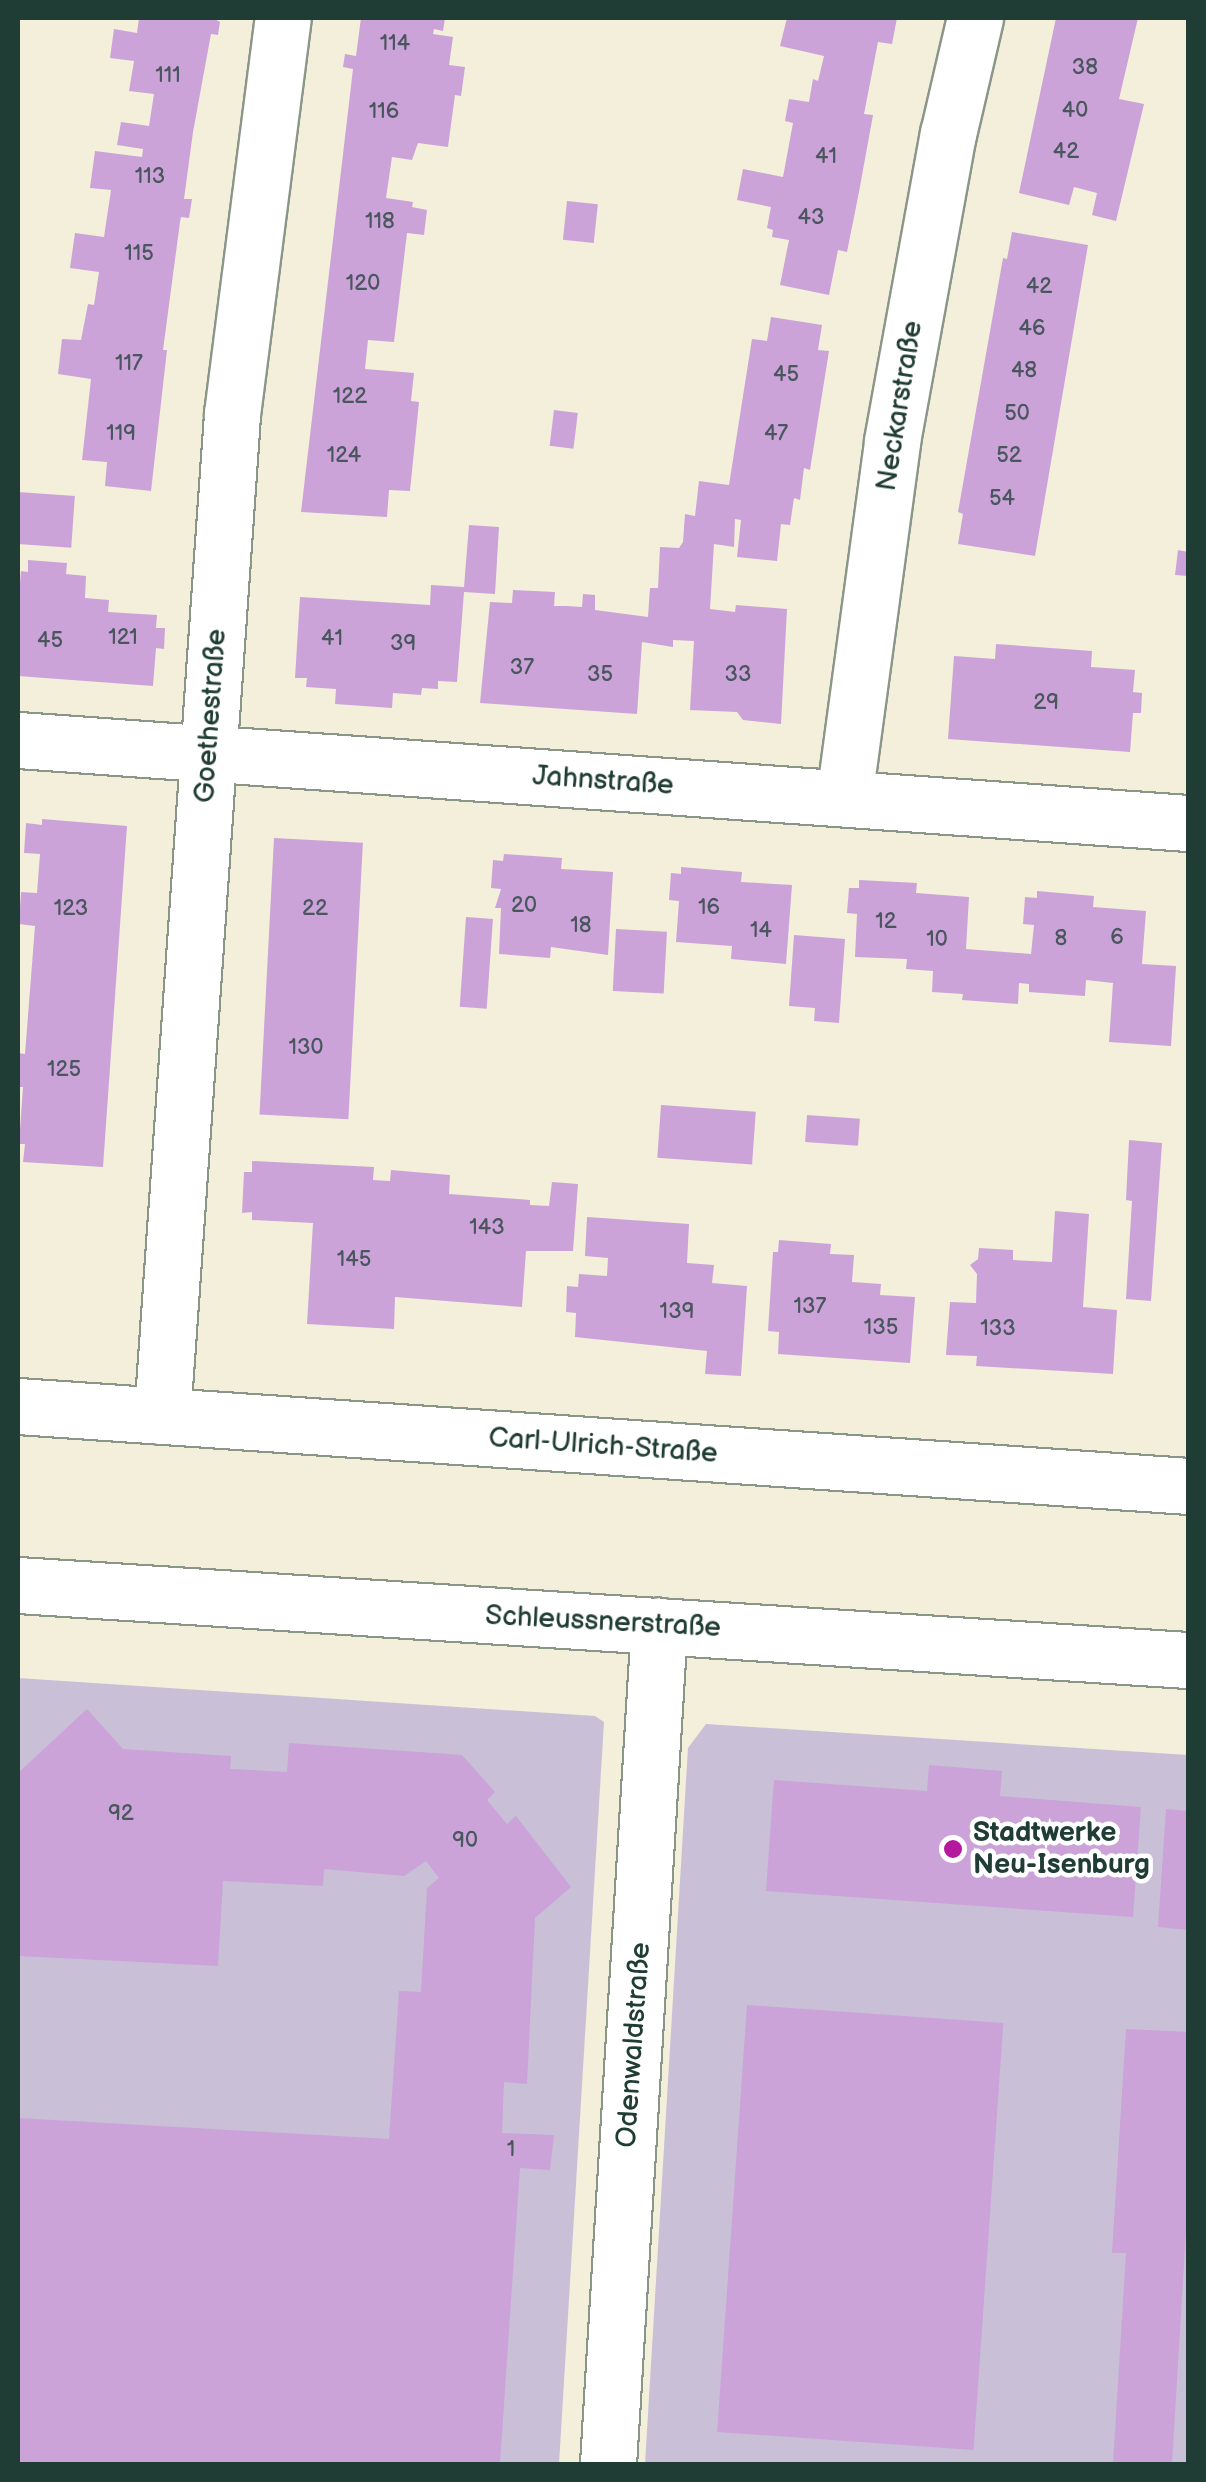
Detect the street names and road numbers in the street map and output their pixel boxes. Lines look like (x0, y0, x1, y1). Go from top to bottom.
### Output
street label: Neckarstraße (870, 319, 930, 493)
street label: Goethestraße (188, 628, 234, 804)
street label: Jahnstraße (531, 759, 675, 803)
street label: Carl-Ulrich-Straße (487, 1421, 719, 1471)
street label: Schleussnerstraße (484, 1599, 722, 1645)
street label: Odenwaldstraße (610, 1941, 658, 2149)

